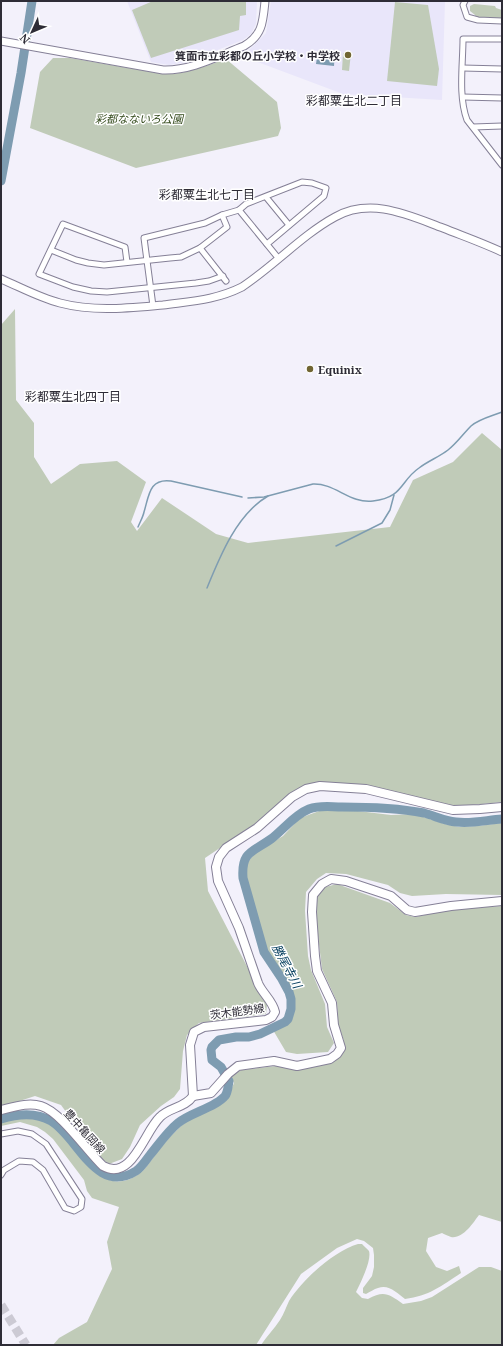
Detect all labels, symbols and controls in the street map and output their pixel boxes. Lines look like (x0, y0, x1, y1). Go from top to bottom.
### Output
north arrow (12, 12, 52, 52)
text: N (16, 31, 33, 48)
place label: 箕面市立彩都の丘小学校・中学校 (175, 48, 340, 63)
marker: 箕面市立彩都の丘小学校・中学校 (343, 50, 353, 60)
district label: 彩都粟生北二丁目 (306, 92, 402, 109)
park label: 彩都なないろ公園 (95, 111, 185, 126)
district label: 彩都粟生北七丁目 (159, 186, 255, 203)
place label: Equinix (318, 362, 363, 377)
marker: Equinix (305, 364, 315, 374)
district label: 彩都粟生北四丁目 (25, 388, 121, 405)
water label: 勝尾寺川 (268, 941, 307, 993)
street label: 茨木能勢線 (209, 1000, 265, 1022)
street label: 豊中亀岡線 (61, 1106, 109, 1156)

